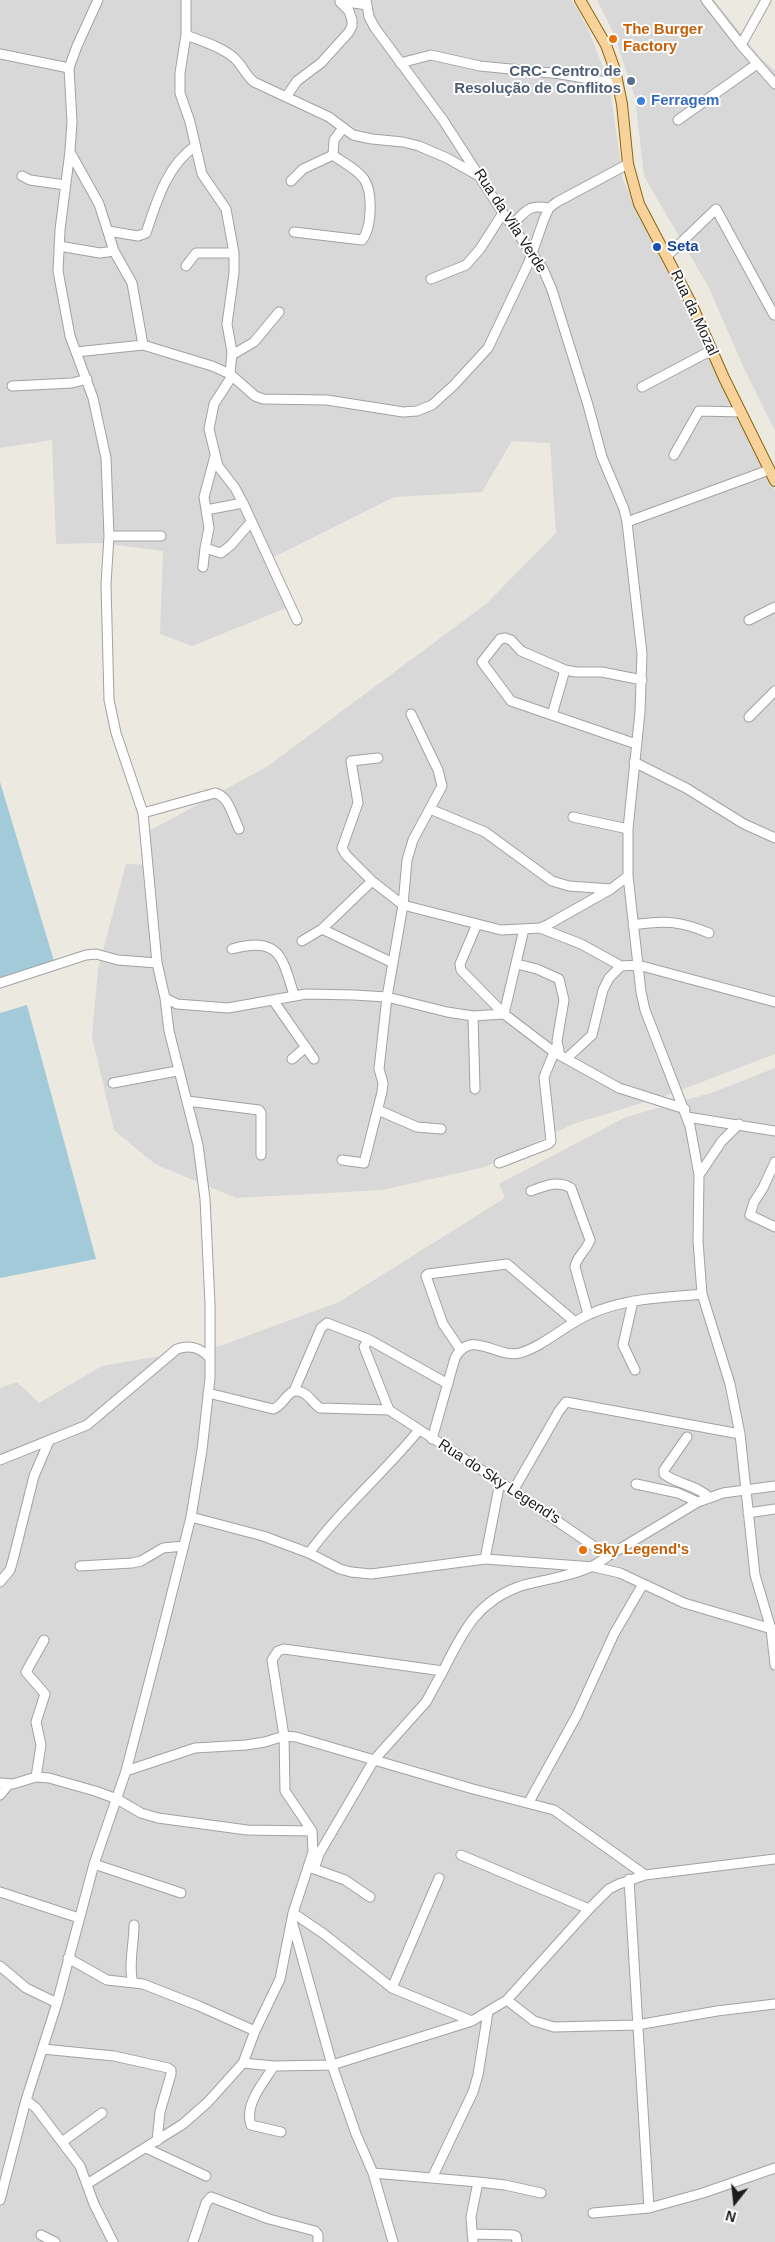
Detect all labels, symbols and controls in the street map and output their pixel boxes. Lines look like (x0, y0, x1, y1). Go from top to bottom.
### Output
place label: The Burger Factory (623, 21, 703, 56)
marker: The Burger Factory (607, 33, 619, 45)
place label: CRC- Centro de Resolução de Conflitos (454, 63, 621, 98)
marker: CRC- Centro de Resolução de Conflitos (625, 75, 637, 87)
place label: Ferragem (651, 92, 719, 110)
marker: Ferragem (635, 95, 647, 107)
street label: Rua da Vila Verde (470, 166, 550, 276)
place label: Seta (667, 238, 699, 256)
marker: Seta (651, 241, 663, 253)
street label: Rua da Mozal (666, 267, 722, 359)
street label: Rua do Sky Legend's (434, 1436, 564, 1528)
place label: Sky Legend's (593, 1541, 689, 1559)
marker: Sky Legend's (577, 1544, 589, 1556)
north arrow (710, 2177, 760, 2227)
text: N (724, 2207, 738, 2226)

